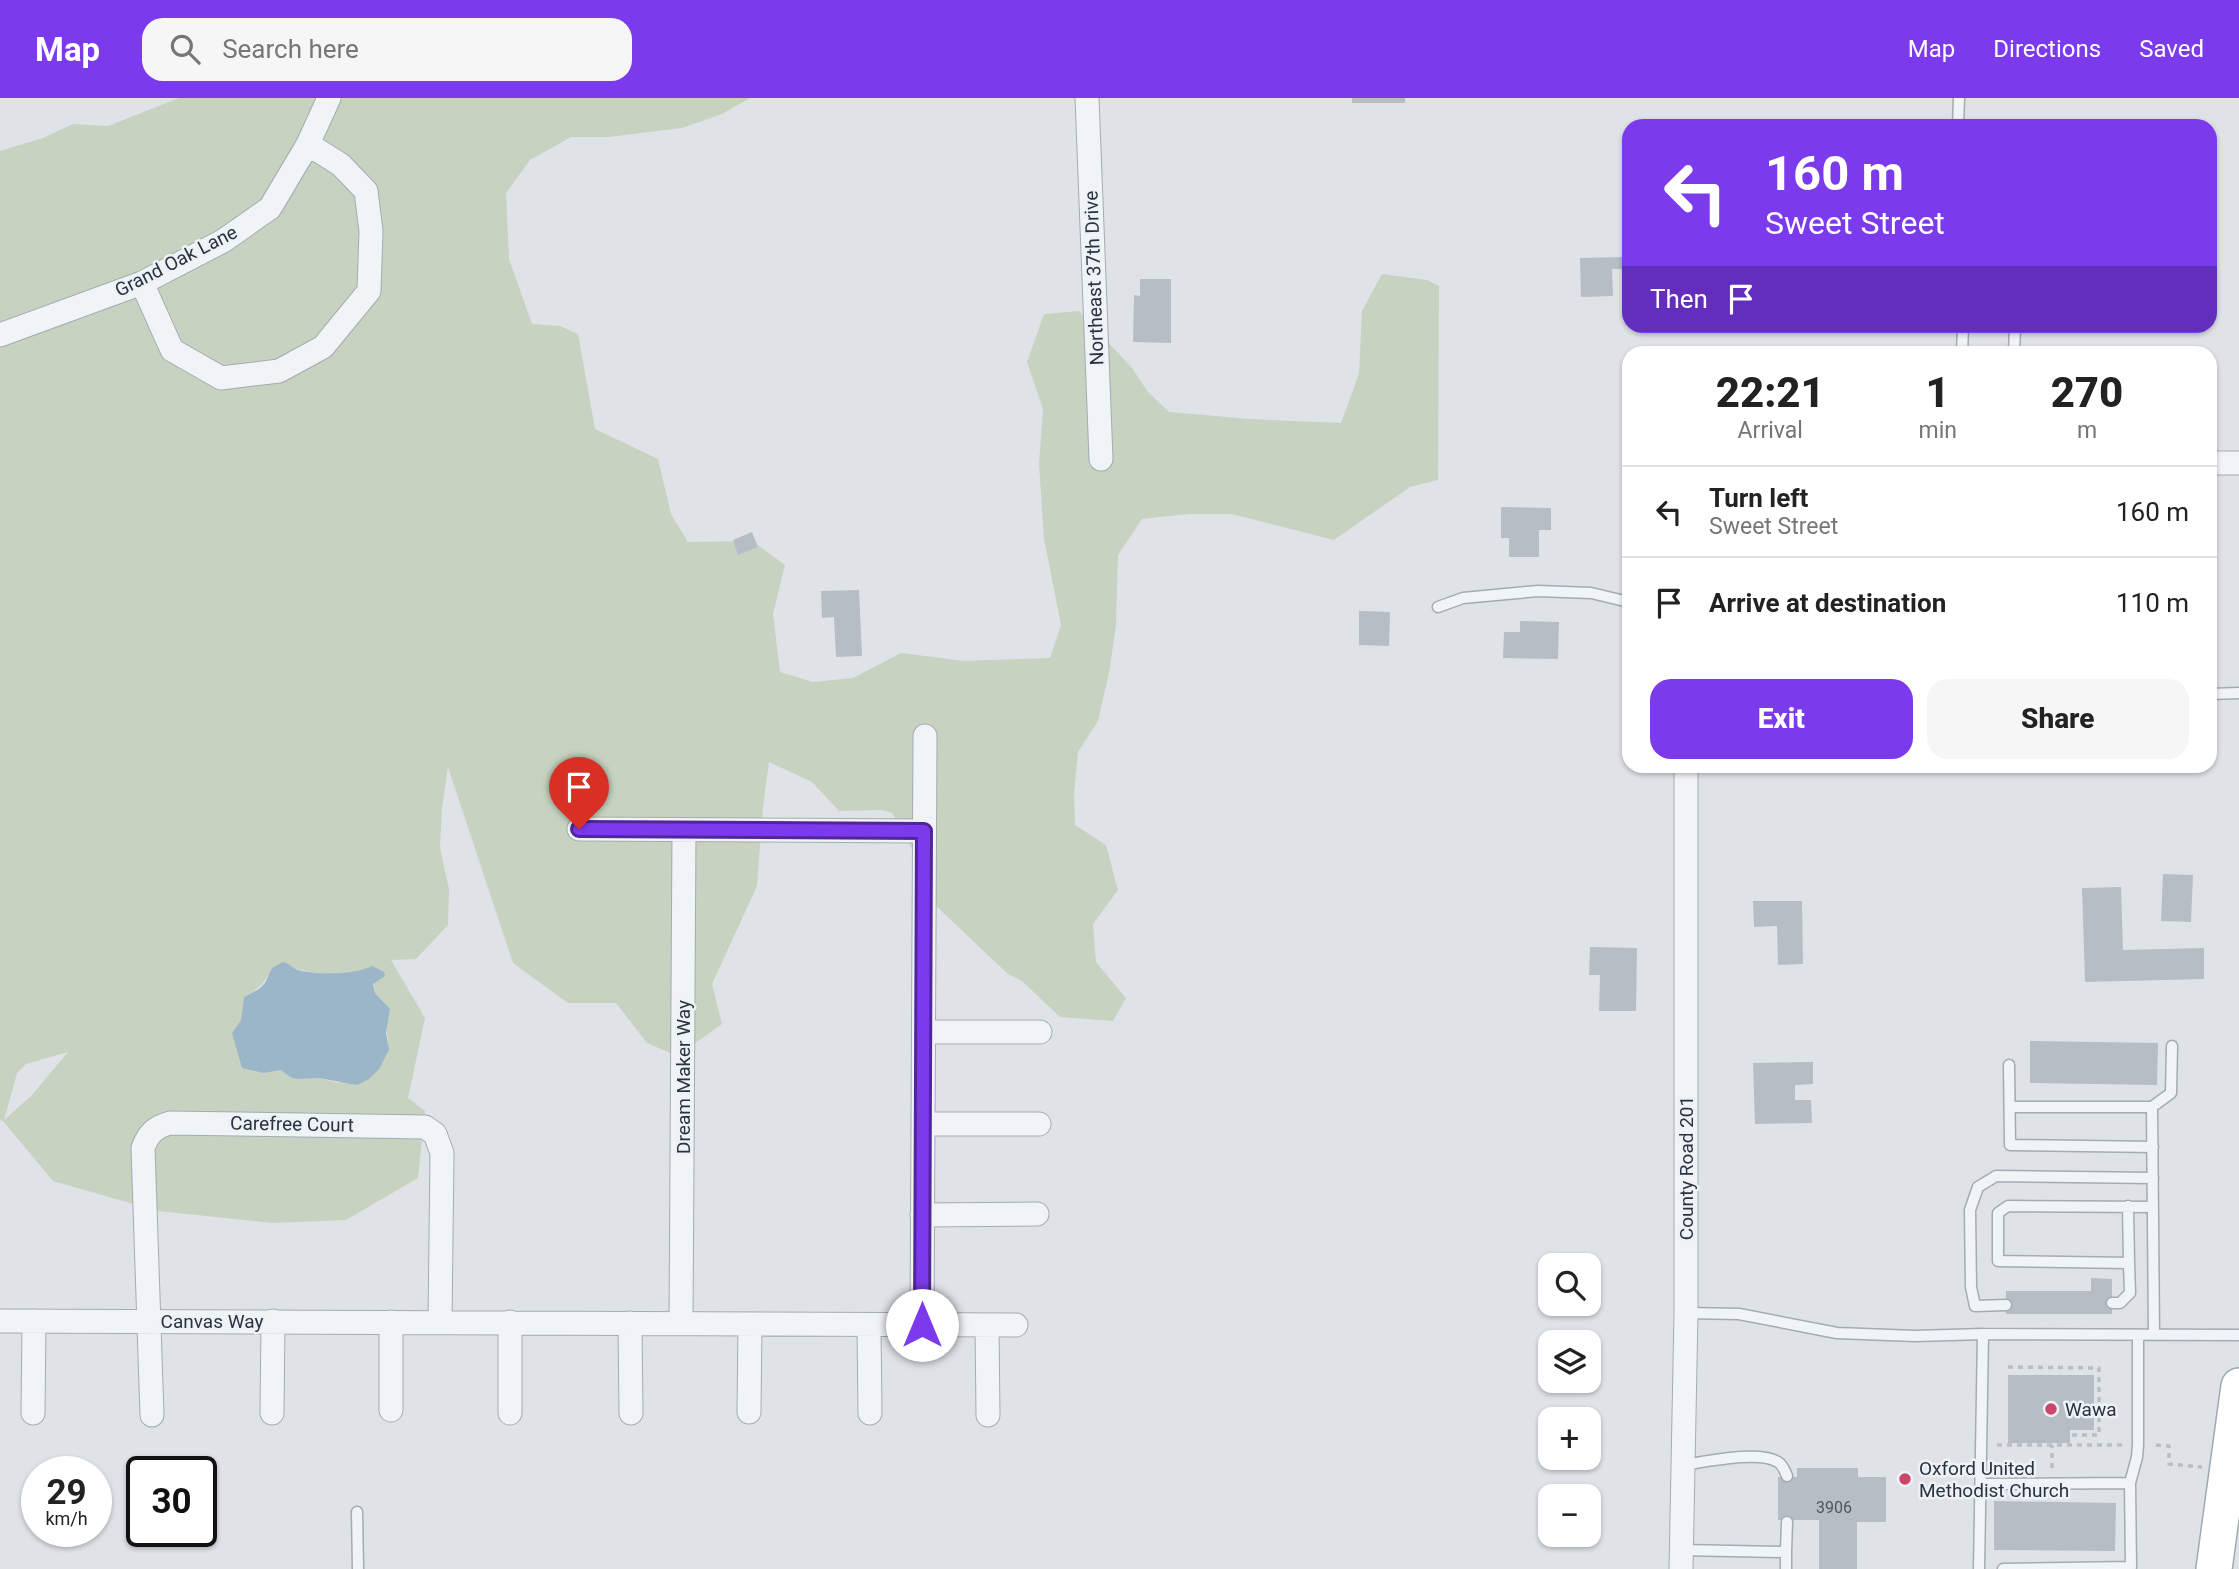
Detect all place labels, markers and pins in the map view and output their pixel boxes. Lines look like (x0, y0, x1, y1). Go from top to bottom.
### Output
pin (549, 757, 609, 829)
place label: Wawa (2065, 1398, 2117, 1421)
marker: Wawa (2043, 1401, 2059, 1417)
place label: Oxford United Methodist Church (1919, 1457, 2069, 1502)
marker: Oxford United Methodist Church (1897, 1471, 1913, 1487)

